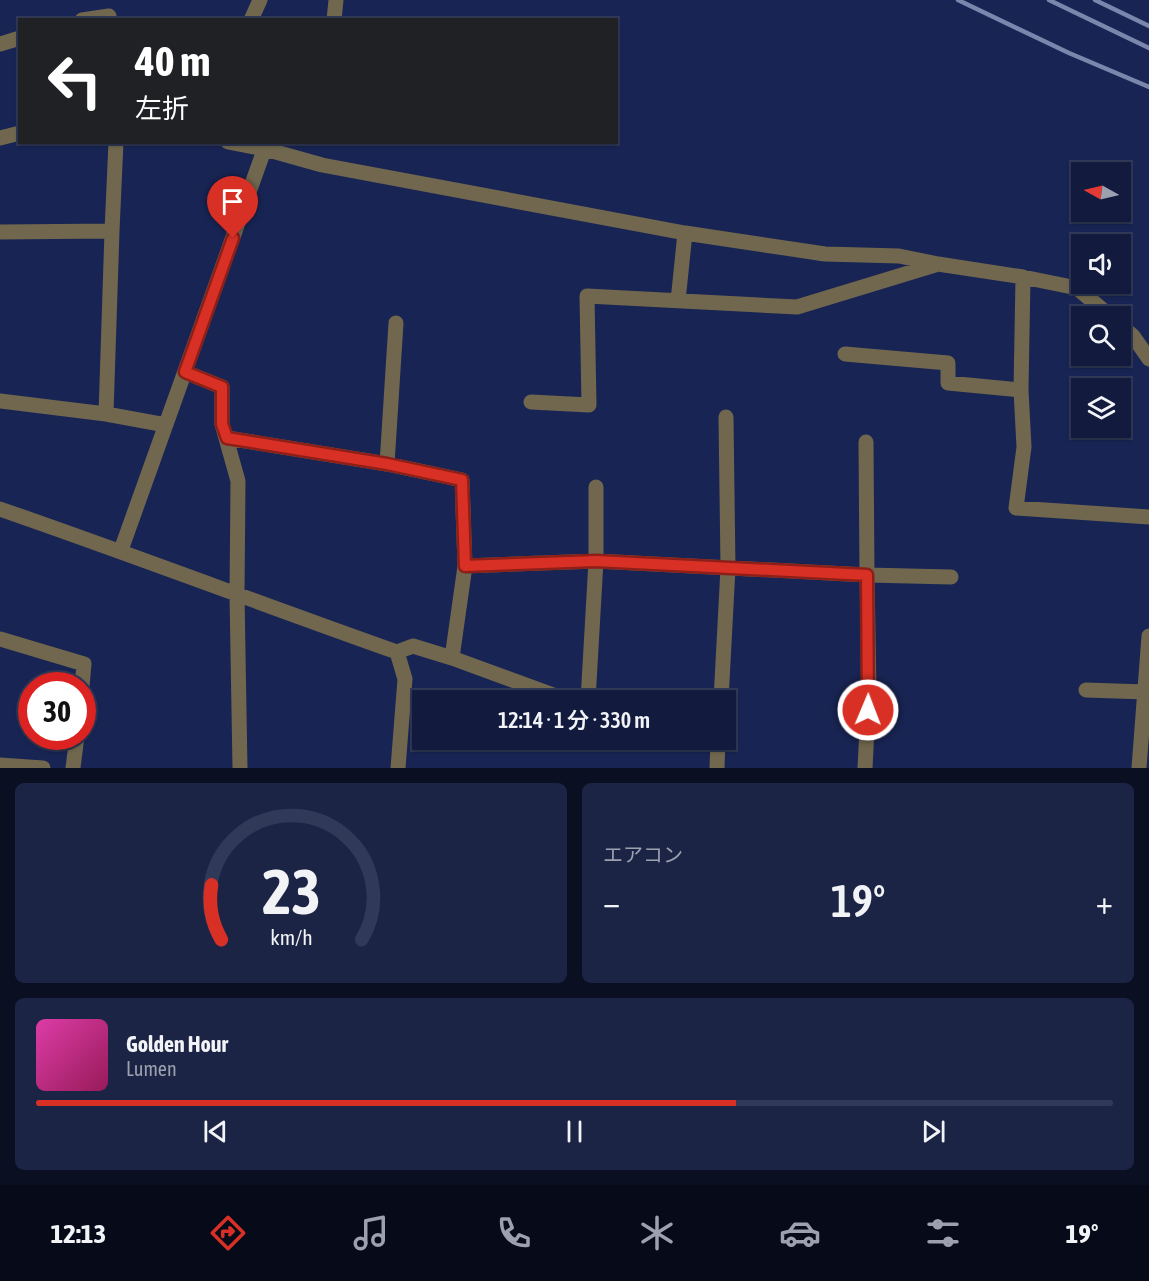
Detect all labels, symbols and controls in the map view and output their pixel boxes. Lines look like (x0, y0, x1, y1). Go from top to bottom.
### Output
text: 40 m (135, 37, 210, 85)
icon: left (36, 42, 114, 120)
text: 左折 (135, 93, 189, 124)
north arrow (1071, 162, 1131, 222)
map controls (1071, 162, 1131, 438)
pin (207, 176, 258, 238)
icon: arrive (216, 185, 249, 218)
button: sound (1071, 234, 1131, 294)
button: search (1071, 306, 1131, 366)
button: layers (1071, 378, 1131, 438)
speed limit sign: 30 (18, 672, 96, 750)
position arrow (836, 678, 900, 742)
text: 12:14 · 1 分 · 330 m (498, 707, 650, 733)
text: エアコン (603, 843, 683, 866)
text: 23 (262, 856, 320, 927)
text: 19° (831, 875, 885, 927)
text: − (603, 883, 620, 921)
text: + (1096, 883, 1113, 921)
text: km/h (270, 925, 312, 950)
text: Golden Hour (126, 1031, 228, 1057)
text: Lumen (126, 1057, 177, 1080)
icon: previous (199, 1115, 232, 1148)
icon: pause (558, 1115, 591, 1148)
icon: next (917, 1115, 950, 1148)
icon: directions (207, 1212, 249, 1254)
icon: music (350, 1212, 392, 1254)
icon: phone (493, 1212, 535, 1254)
icon: climate (636, 1212, 678, 1254)
icon: car (779, 1212, 821, 1254)
icon: filters (922, 1212, 964, 1254)
text: 12:13 (51, 1218, 106, 1249)
text: 19° (1066, 1218, 1098, 1249)

